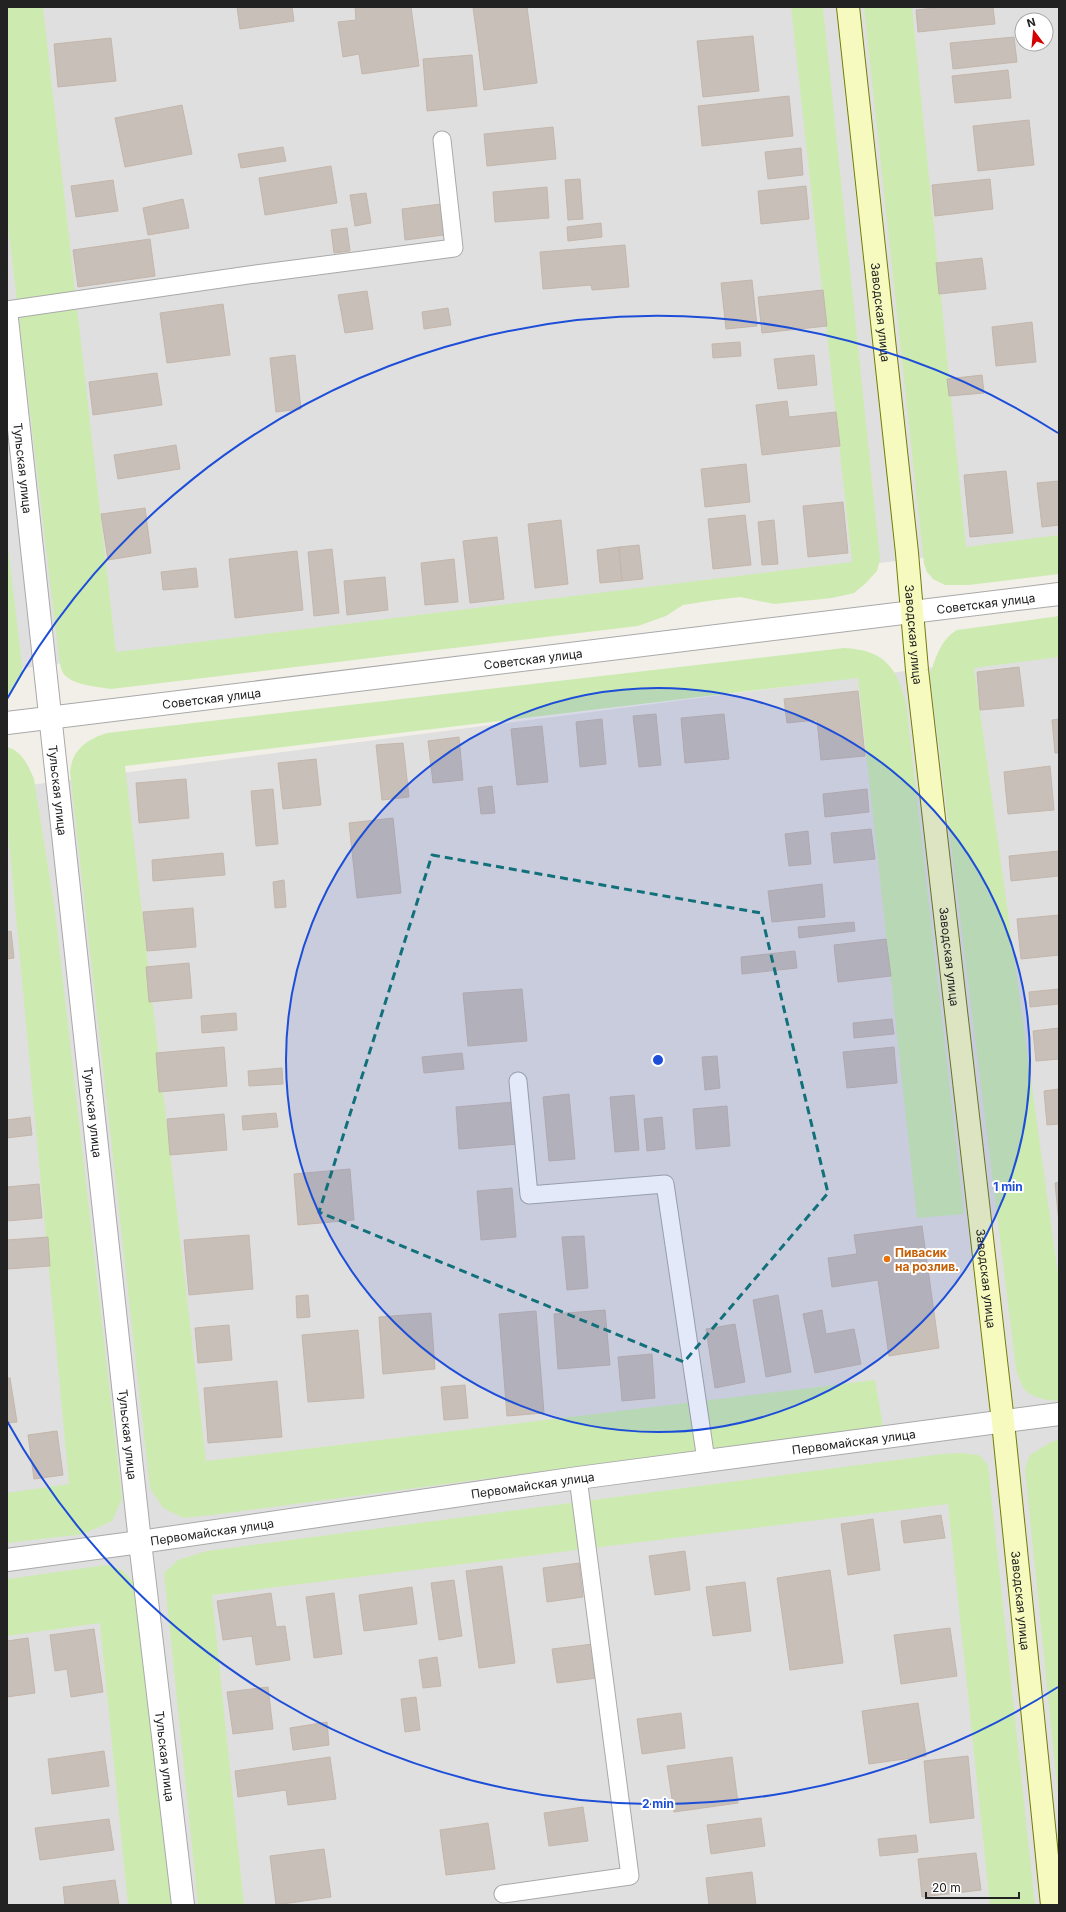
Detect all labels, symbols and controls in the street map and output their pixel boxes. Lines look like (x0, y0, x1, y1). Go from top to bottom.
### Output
north arrow (1014, 12, 1054, 52)
text: N (1025, 15, 1037, 30)
street label: Заводская улица (868, 262, 894, 363)
street label: Тульская улица (11, 422, 36, 514)
street label: Заводская улица (902, 584, 926, 685)
street label: Советская улица (935, 589, 1036, 616)
street label: Советская улица (483, 645, 583, 672)
street label: Советская улица (161, 684, 262, 711)
street label: Тульская улица (46, 744, 71, 836)
street label: Заводская улица (937, 906, 963, 1007)
centre of rings (651, 1053, 665, 1067)
street label: Тульская улица (81, 1066, 106, 1158)
text: 1 min (993, 1179, 1023, 1194)
street label: Заводская улица (973, 1228, 1000, 1329)
place label: Пивасик на розлив. (895, 1245, 959, 1274)
marker: Пивасик на розлив. (882, 1254, 892, 1264)
street label: Тульская улица (116, 1388, 141, 1481)
street label: Первомайская улица (791, 1426, 916, 1457)
street label: Первомайская улица (470, 1468, 595, 1501)
street label: Первомайская улица (149, 1515, 275, 1548)
street label: Заводская улица (1009, 1550, 1034, 1651)
street label: Тульская улица (153, 1710, 178, 1802)
text: 2 min (642, 1796, 674, 1811)
scale bar (926, 1874, 1019, 1900)
text: 20 m (932, 1880, 961, 1895)

